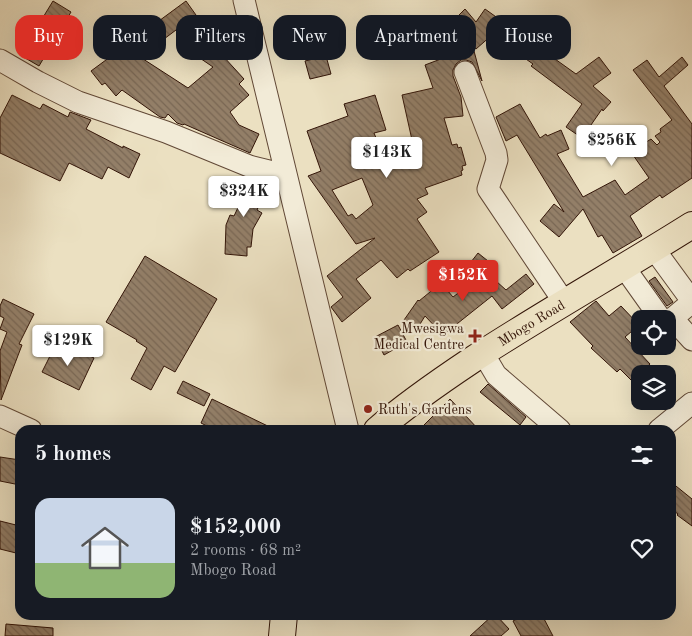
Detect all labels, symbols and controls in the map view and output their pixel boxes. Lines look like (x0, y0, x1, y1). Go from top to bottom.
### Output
chip: Buy (15, 15, 83, 60)
chip: Rent (93, 15, 166, 60)
chip: Filters (176, 15, 263, 60)
chip: New (273, 15, 346, 60)
chip: Apartment (356, 15, 476, 60)
chip: House (486, 15, 571, 60)
pin: $256K (577, 124, 647, 167)
text: $256K (587, 133, 637, 149)
pin: $143K (352, 136, 422, 179)
text: $143K (362, 145, 412, 161)
pin: $324K (209, 176, 279, 218)
text: $324K (219, 184, 269, 200)
pin: $152K (428, 260, 498, 302)
text: $152K (438, 268, 488, 284)
street label: Mbogo Road (496, 298, 568, 349)
map controls (631, 310, 676, 410)
button: locate (631, 310, 676, 355)
place label: Mwesigwa Medical Centre (374, 322, 464, 352)
pin: $129K (33, 324, 103, 367)
marker: Mwesigwa Medical Centre (468, 329, 482, 343)
text: $129K (43, 333, 93, 349)
button: layers (631, 365, 676, 410)
marker: Ruth's Gardens (362, 403, 374, 415)
place label: Ruth's Gardens (378, 403, 472, 417)
icon: filters (628, 441, 656, 469)
text: 5 homes (35, 444, 111, 465)
text: $152,000 (190, 517, 281, 538)
icon: home (75, 518, 135, 578)
icon: heart (628, 534, 656, 562)
text: 2 rooms · 68 m² (190, 543, 301, 559)
text: Mbogo Road (190, 563, 276, 579)

